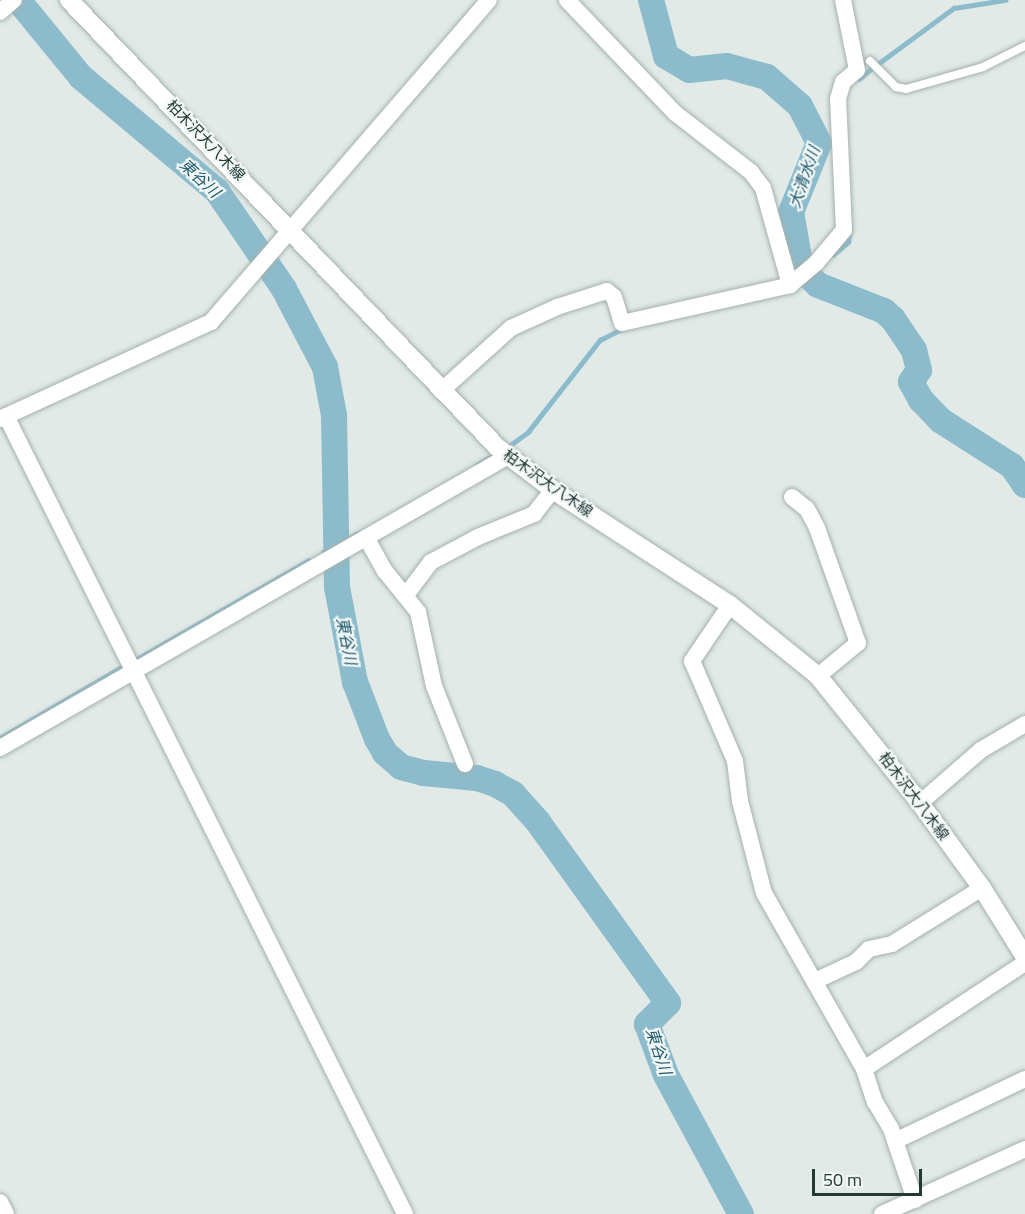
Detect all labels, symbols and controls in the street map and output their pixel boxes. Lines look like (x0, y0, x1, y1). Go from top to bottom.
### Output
street label: 柏木沢大八木線 (163, 96, 249, 184)
water label: 大清水川 (785, 144, 823, 210)
water label: 東谷川 (176, 155, 224, 201)
street label: 柏木沢大八木線 (500, 446, 596, 520)
water label: 東谷川 (333, 616, 361, 666)
street label: 柏木沢大八木線 (875, 749, 953, 843)
water label: 東谷川 (642, 1025, 676, 1077)
scale bar (815, 1157, 924, 1195)
text: 50 m (823, 1166, 862, 1193)

